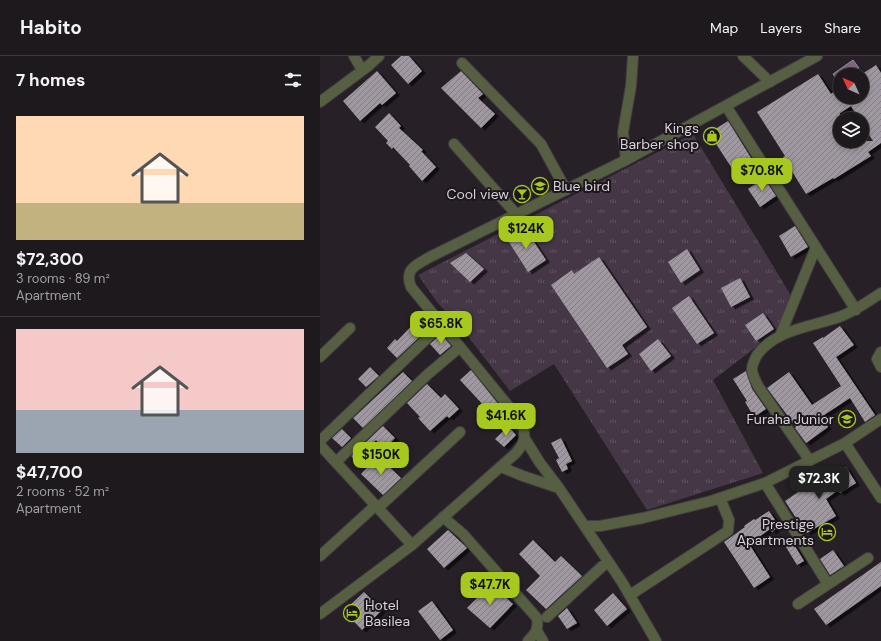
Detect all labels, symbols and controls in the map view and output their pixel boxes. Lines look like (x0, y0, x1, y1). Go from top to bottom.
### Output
text: Habito (20, 15, 82, 40)
text: Map (710, 19, 738, 37)
text: Layers (760, 19, 802, 37)
text: Share (824, 19, 861, 37)
north arrow (833, 68, 869, 104)
map controls (833, 68, 869, 148)
text: 7 homes (16, 69, 85, 91)
icon: filters (282, 69, 304, 91)
button: layers (833, 112, 869, 148)
place label: Kings Barber shop (620, 119, 699, 153)
shop icon: Kings Barber shop (702, 126, 722, 146)
icon: home (124, 142, 196, 214)
pin: $70.8K (729, 158, 795, 192)
text: $70.8K (740, 162, 784, 179)
school or university icon: Blue bird (530, 176, 550, 196)
place label: Blue bird (553, 177, 610, 195)
bar icon: Cool view (512, 184, 532, 204)
place label: Cool view (446, 185, 509, 203)
pin: $124K (498, 216, 554, 250)
text: $124K (508, 220, 544, 237)
text: $72,300 (16, 248, 83, 270)
text: 3 rooms · 89 m² (16, 270, 110, 287)
text: Apartment (16, 287, 81, 304)
pin: $65.8K (408, 311, 474, 345)
text: $65.8K (419, 315, 463, 332)
icon: home (124, 355, 196, 427)
pin: $41.6K (473, 403, 539, 437)
text: $41.6K (486, 407, 526, 424)
school or university icon: Furaha Junior (837, 409, 857, 429)
place label: Furaha Junior (746, 410, 834, 428)
pin: $150K (353, 442, 409, 476)
text: $150K (362, 446, 400, 463)
text: $47,700 (16, 461, 83, 483)
pin: $72.3K (786, 466, 852, 500)
text: $72.3K (798, 470, 840, 487)
text: 2 rooms · 52 m² (16, 483, 109, 500)
text: Apartment (16, 500, 81, 517)
place label: Prestige Apartments (737, 515, 814, 549)
hotel icon: Prestige Apartments (817, 522, 837, 542)
pin: $47.7K (457, 572, 523, 606)
text: $47.7K (470, 576, 510, 593)
place label: Hotel Basilea (365, 596, 410, 630)
hotel icon: Hotel Basilea (342, 603, 362, 623)

